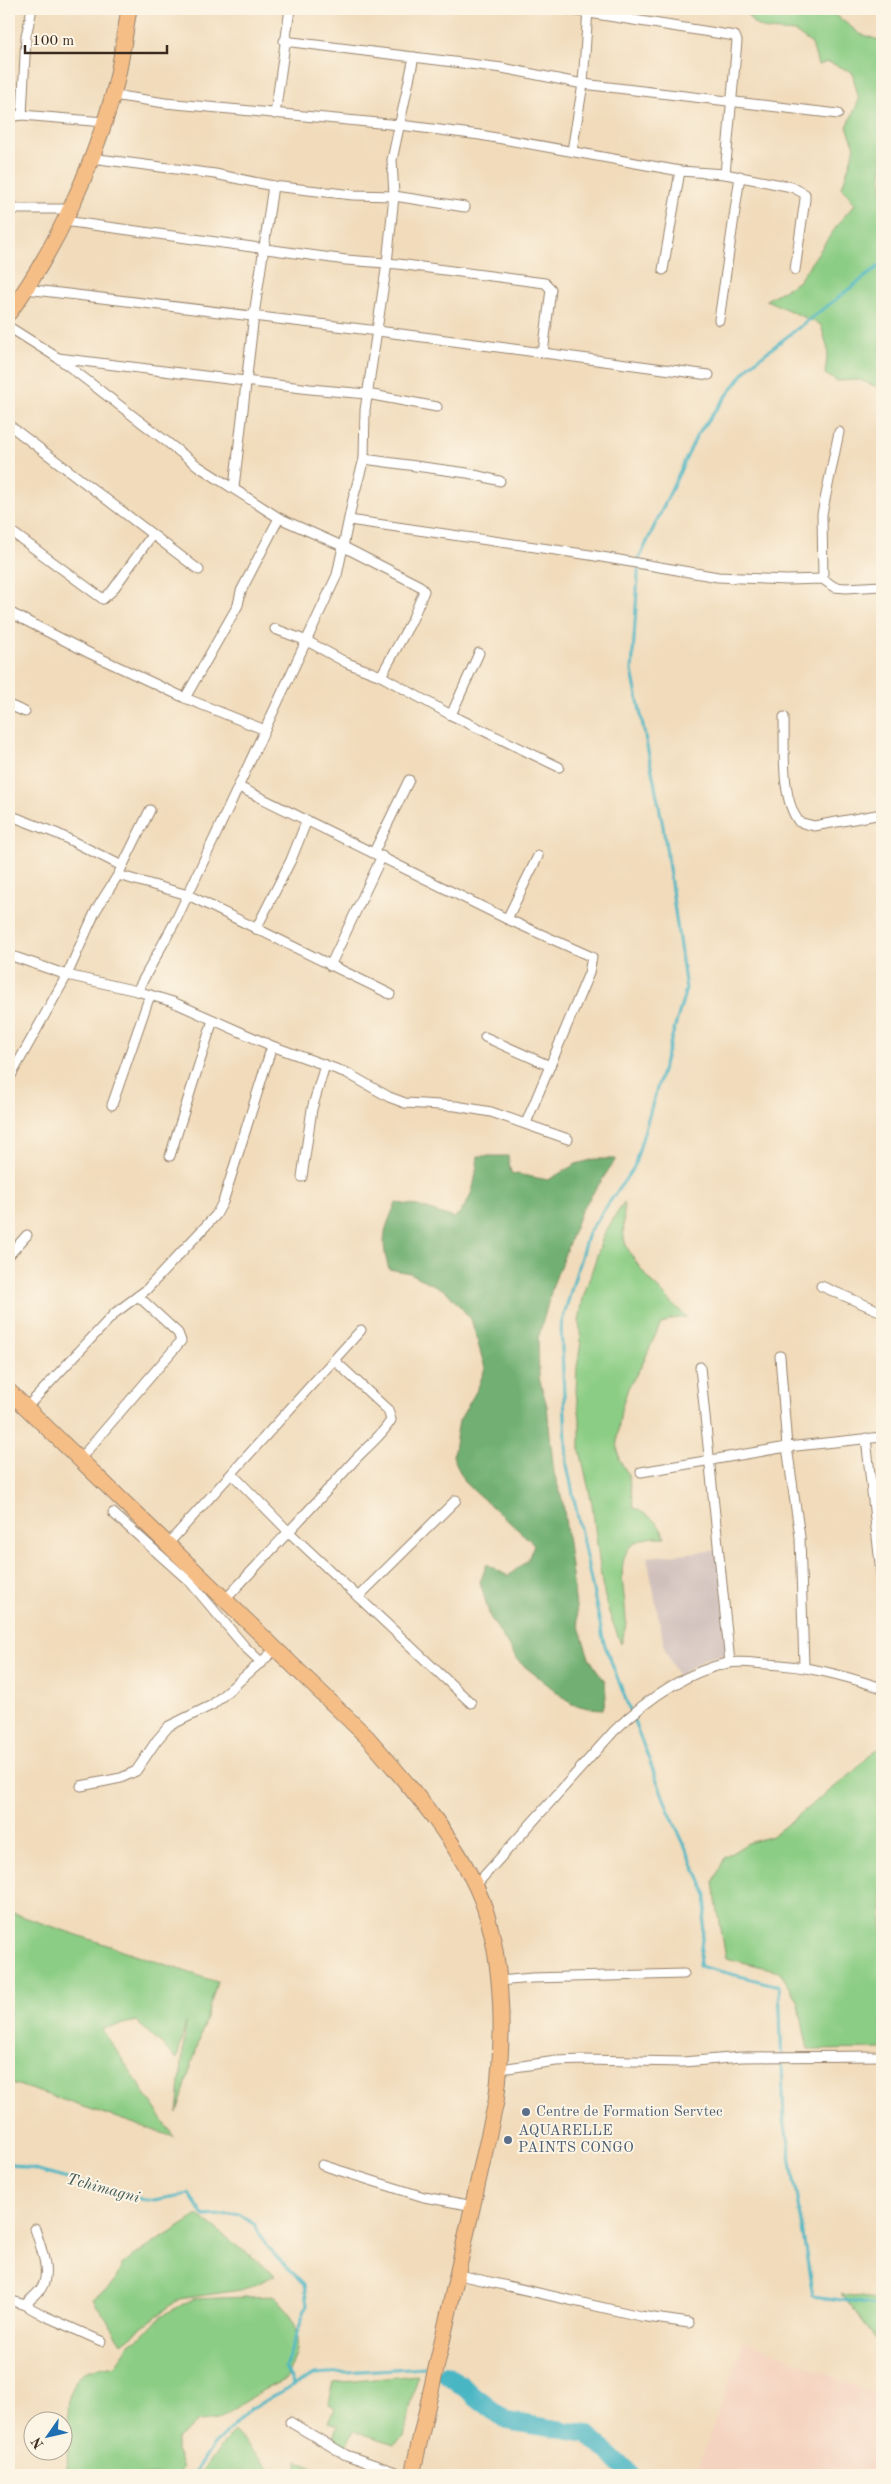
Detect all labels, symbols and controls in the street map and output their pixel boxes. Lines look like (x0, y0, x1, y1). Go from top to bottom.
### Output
scale bar (25, 22, 168, 54)
text: 100 m (32, 34, 74, 49)
place label: Centre de Formation Servtec (536, 2105, 723, 2120)
marker: Centre de Formation Servtec (520, 2106, 532, 2118)
place label: AQUARELLE PAINTS CONGO (518, 2124, 634, 2156)
marker: AQUARELLE PAINTS CONGO (502, 2134, 514, 2146)
water label: Tchimagni (65, 2172, 142, 2207)
north arrow (22, 2412, 72, 2462)
text: N (29, 2434, 47, 2451)

